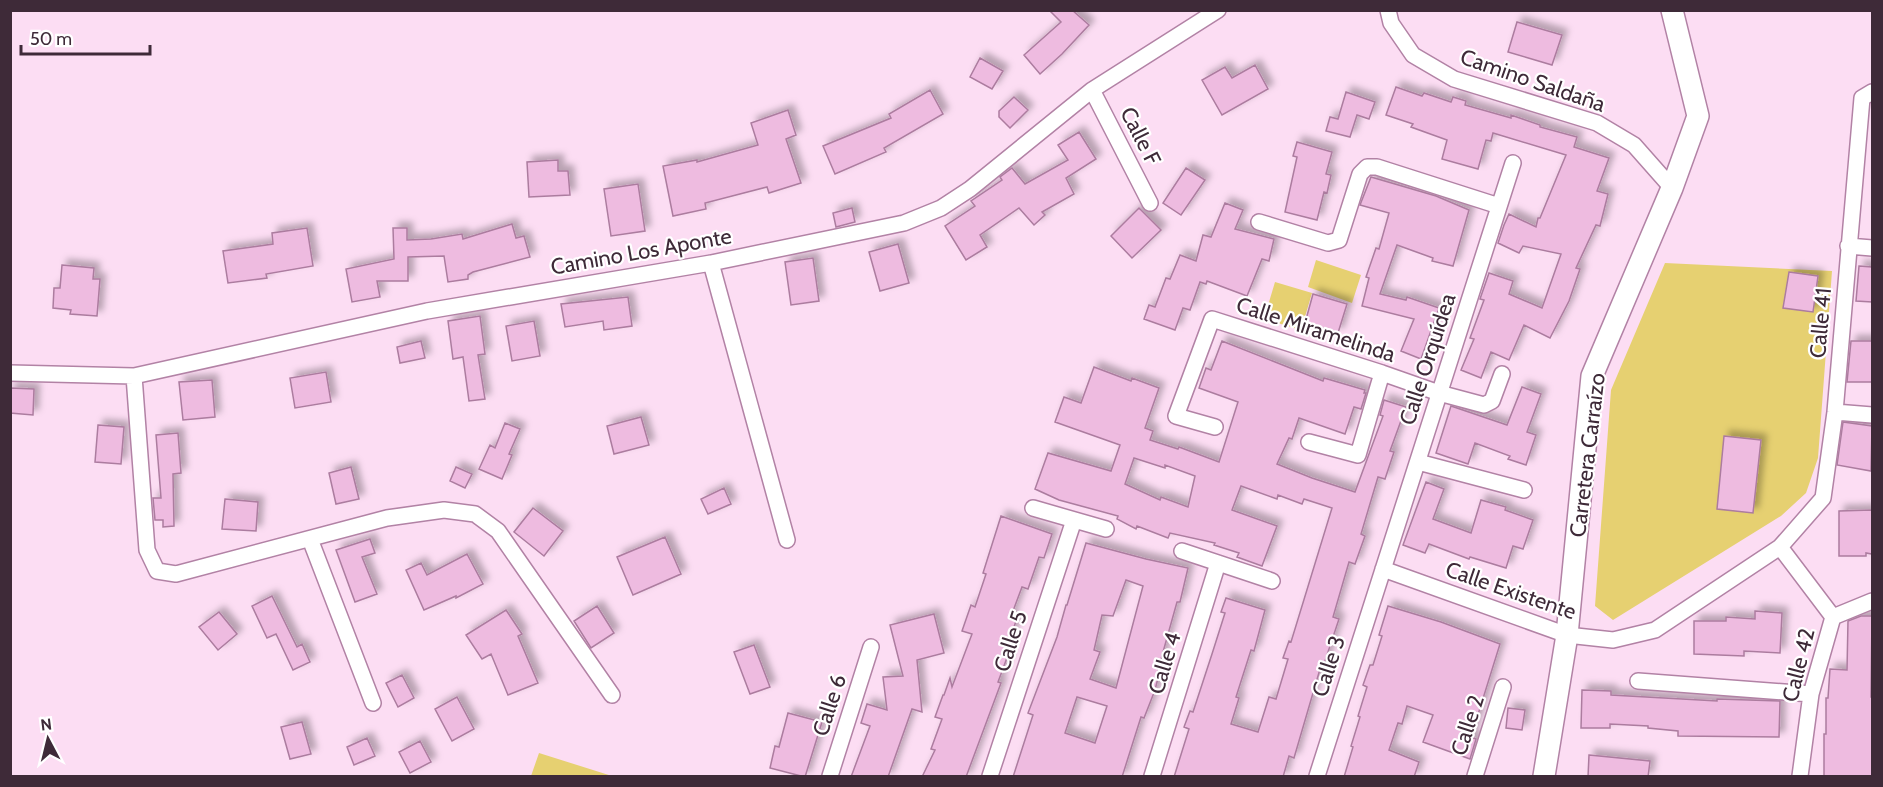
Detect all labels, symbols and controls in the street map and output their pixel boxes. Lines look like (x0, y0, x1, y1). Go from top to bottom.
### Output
scale bar (21, 18, 150, 56)
text: 50 m (30, 28, 72, 50)
street label: Camino Saldaña (1457, 43, 1609, 118)
street label: Calle F (1114, 102, 1167, 170)
street label: Camino Los Aponte (549, 222, 734, 281)
street label: Calle 41 (1804, 287, 1837, 359)
street label: Calle Orquídea (1394, 290, 1462, 428)
street label: Calle Miramelinda (1233, 291, 1399, 368)
street label: Carretera Carraízo (1564, 371, 1611, 539)
street label: Calle Existente (1442, 556, 1580, 625)
street label: Calle 5 (988, 607, 1033, 675)
street label: Calle 42 (1776, 626, 1821, 705)
street label: Calle 4 (1142, 629, 1187, 697)
street label: Calle 3 (1306, 632, 1351, 700)
street label: Calle 6 (807, 671, 852, 739)
street label: Calle 2 (1445, 691, 1490, 759)
north arrow (18, 709, 78, 769)
text: N (39, 714, 53, 735)

